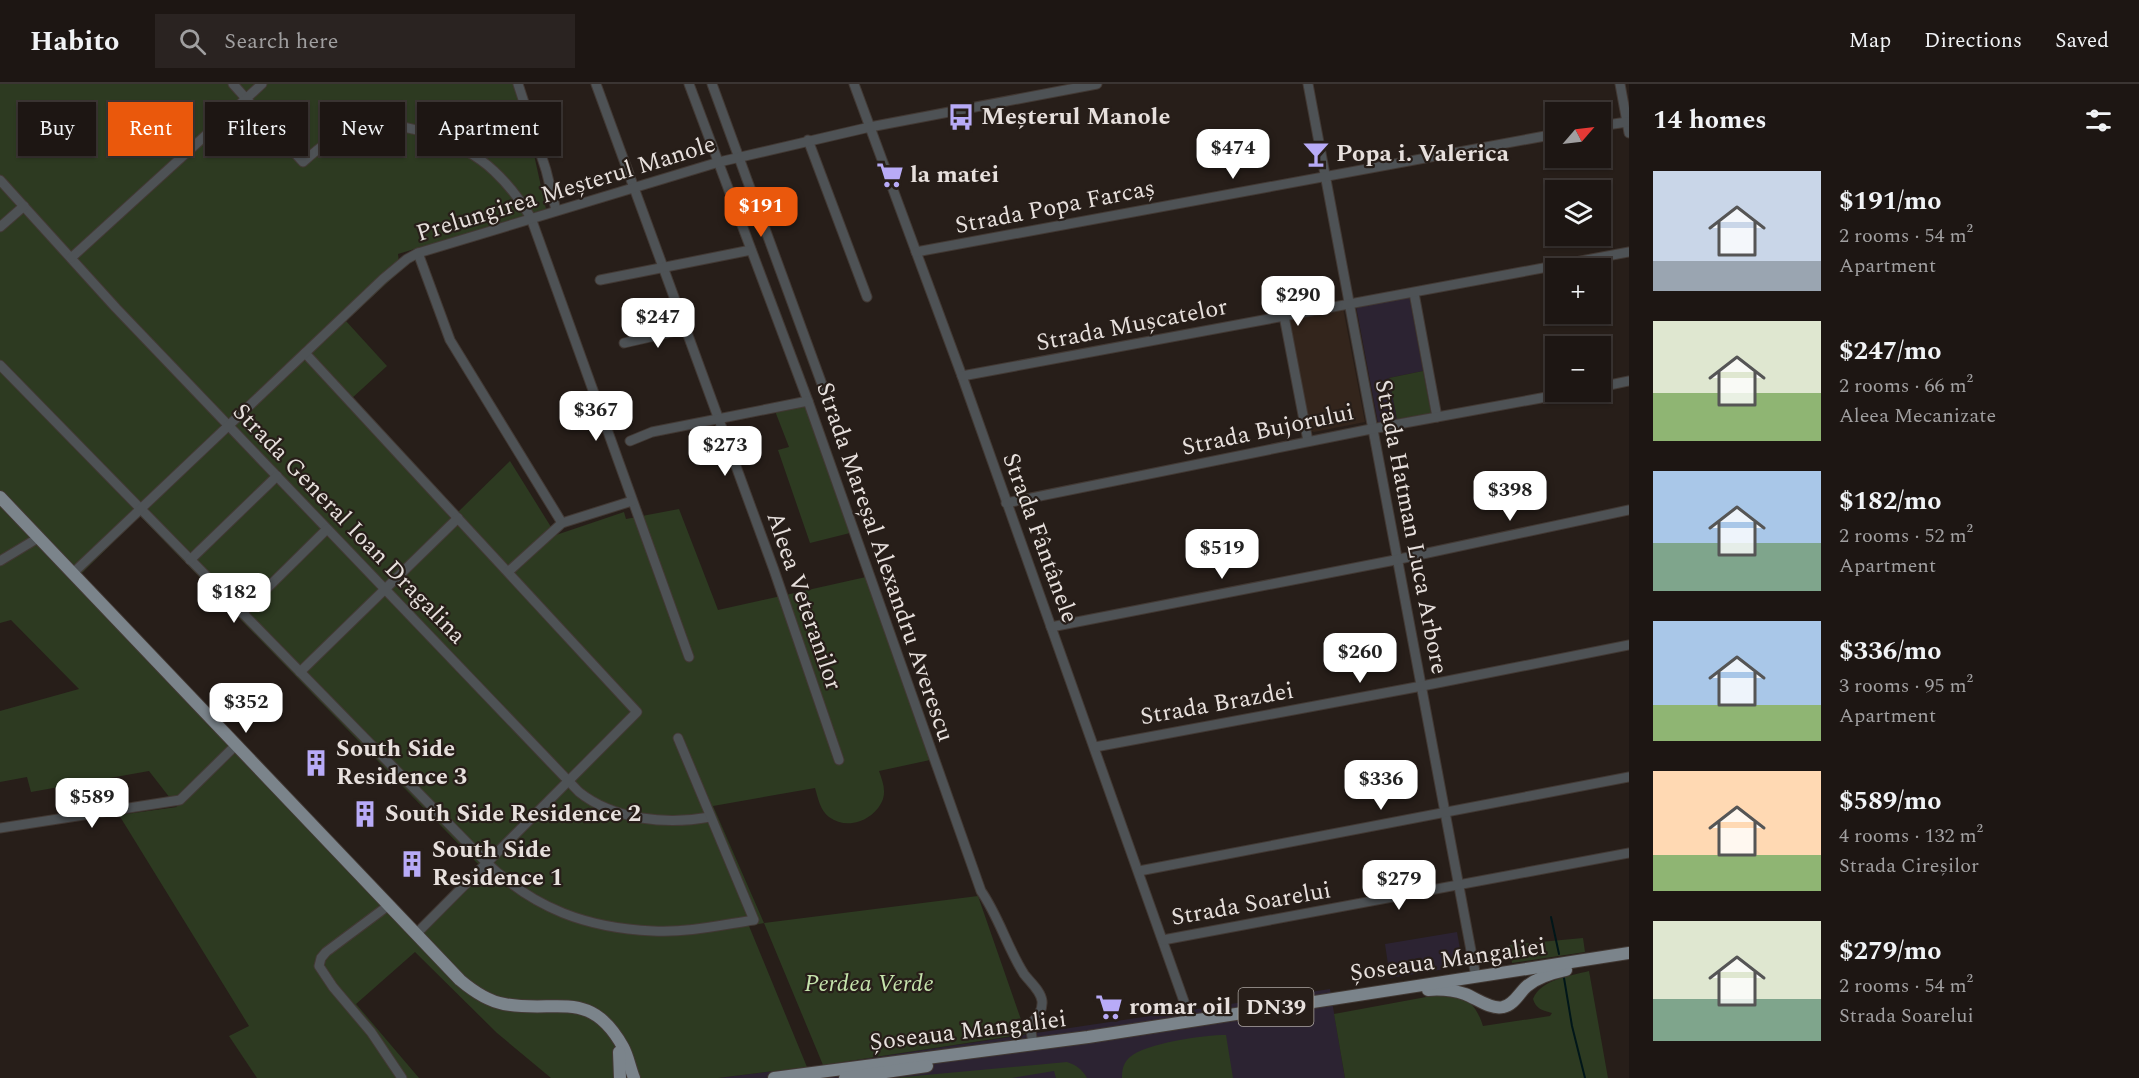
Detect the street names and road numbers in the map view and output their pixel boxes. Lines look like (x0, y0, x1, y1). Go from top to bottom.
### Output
street label: Prelungirea Meșterul Manole (412, 126, 720, 252)
street label: Strada Popa Farcaș (952, 170, 1158, 244)
street label: Strada Mușcatelor (1033, 289, 1231, 361)
street label: Strada Mareșal Alexandru Averescu (806, 377, 964, 747)
street label: Strada Hatman Luca Arbore (1365, 377, 1457, 677)
street label: Strada Bujorului (1179, 394, 1357, 466)
street label: Strada General Ioan Dragalina (224, 395, 474, 653)
street label: Strada Fântânele (993, 448, 1087, 628)
street label: Aleea Veteranilor (757, 507, 851, 695)
street label: Strada Brazdei (1137, 673, 1297, 735)
street label: Strada Soarelui (1168, 872, 1334, 936)
street label: Șoseaua Mangaliei (1347, 928, 1549, 992)
road number: DN39 (1238, 988, 1314, 1026)
street label: Șoseaua Mangaliei (868, 1001, 1068, 1061)

